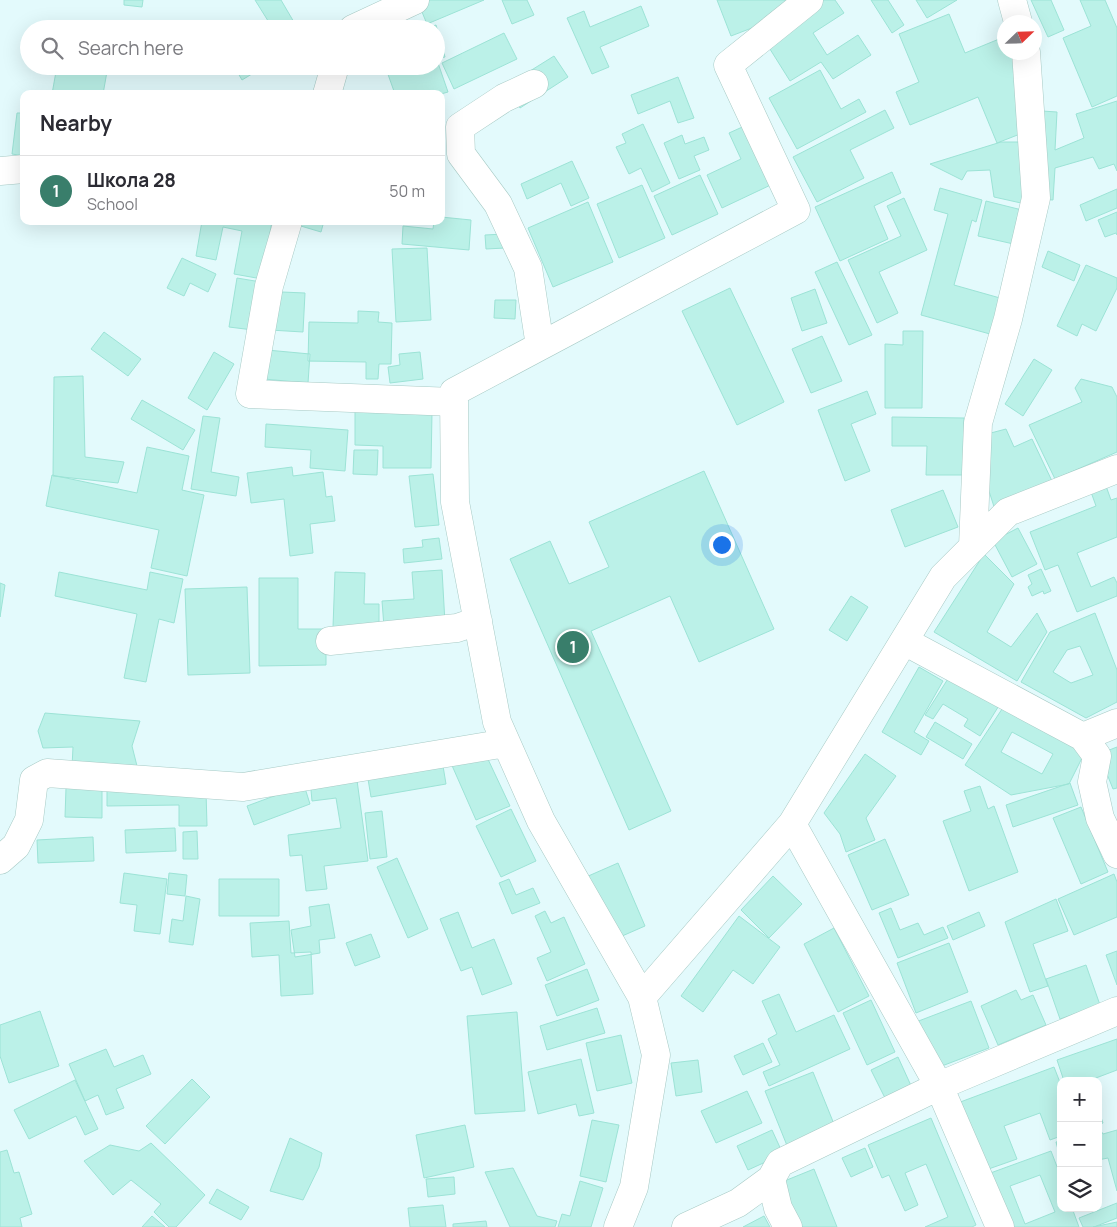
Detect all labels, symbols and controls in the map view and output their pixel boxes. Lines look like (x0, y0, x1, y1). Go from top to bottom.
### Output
north arrow (997, 15, 1042, 60)
search box (20, 20, 445, 75)
icon: search (38, 34, 66, 62)
text: Search here (78, 35, 184, 61)
text: Nearby (40, 109, 112, 137)
text: Школа 28 (87, 167, 176, 193)
text: 1 (52, 180, 60, 202)
text: 50 m (389, 180, 425, 202)
text: School (87, 193, 138, 215)
your location (709, 532, 735, 558)
pin: 1 (557, 628, 589, 666)
map controls (1057, 1077, 1102, 1212)
button: + (1057, 1077, 1102, 1122)
button: − (1057, 1122, 1102, 1167)
button: layers (1057, 1167, 1102, 1212)

